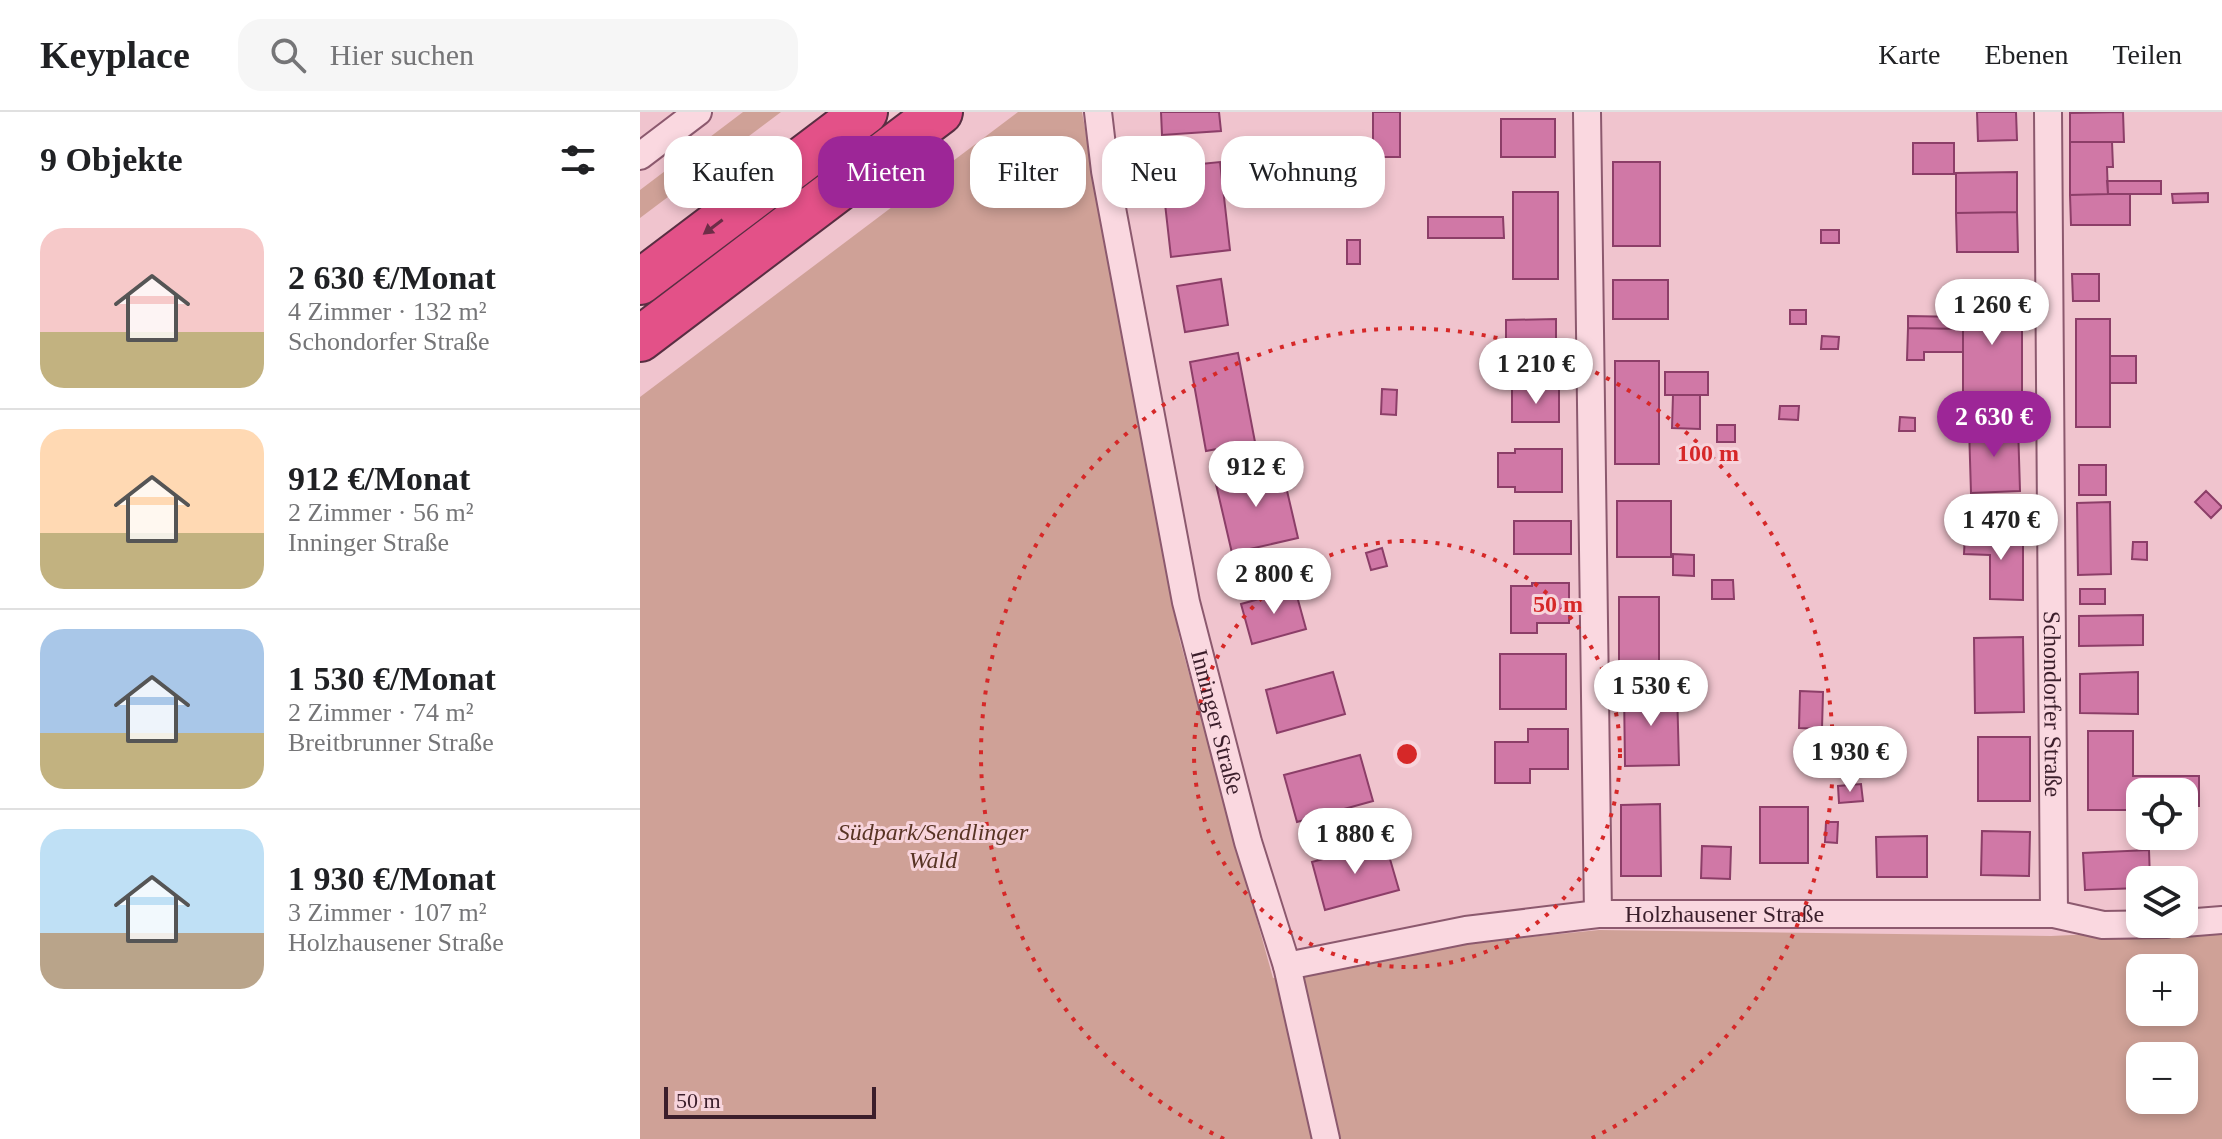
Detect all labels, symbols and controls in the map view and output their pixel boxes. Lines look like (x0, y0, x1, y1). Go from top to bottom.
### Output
search box (238, 19, 798, 91)
icon: search (266, 33, 310, 77)
text: Keyplace (40, 34, 190, 76)
text: Hier suchen (330, 38, 474, 71)
text: Karte (1878, 39, 1940, 70)
text: Ebenen (1984, 39, 2068, 70)
text: Teilen (2112, 39, 2182, 70)
chip: Kaufen (664, 136, 802, 208)
chip: Mieten (818, 136, 954, 208)
chip: Filter (970, 136, 1086, 208)
chip: Neu (1102, 136, 1205, 208)
chip: Wohnung (1221, 136, 1385, 208)
icon: filters (556, 138, 600, 182)
text: 9 Objekte (40, 141, 183, 178)
one-way arrow (703, 218, 724, 234)
text: 2 630 €/Monat (288, 259, 496, 296)
icon: home (104, 260, 200, 356)
pin: 1 260 € (1918, 279, 2066, 347)
text: 1 260 € (1953, 290, 2031, 319)
text: 4 Zimmer · 132 m² (288, 297, 486, 326)
text: Schondorfer Straße (288, 327, 489, 356)
pin: 1 210 € (1462, 338, 1610, 406)
text: 1 210 € (1497, 349, 1575, 378)
pin: 2 630 € (1920, 391, 2068, 459)
text: 2 630 € (1955, 402, 2033, 431)
text: 100 m (1677, 440, 1739, 466)
pin: 912 € (1200, 441, 1312, 509)
text: 912 € (1227, 452, 1285, 481)
text: 912 €/Monat (288, 460, 470, 497)
icon: home (104, 461, 200, 557)
pin: 1 470 € (1927, 494, 2075, 562)
text: 2 Zimmer · 56 m² (288, 498, 473, 527)
text: 1 470 € (1962, 505, 2040, 534)
text: Inninger Straße (288, 528, 449, 557)
pin: 2 800 € (1200, 548, 1348, 616)
text: 2 800 € (1235, 559, 1313, 588)
text: 50 m (1533, 591, 1583, 617)
street label: Schondorfer Straße (2039, 611, 2066, 797)
street label: Inninger Straße (1186, 647, 1248, 797)
text: 1 530 €/Monat (288, 660, 496, 697)
pin: 1 530 € (1577, 660, 1725, 728)
icon: home (104, 661, 200, 757)
text: 1 530 € (1612, 671, 1690, 700)
text: 2 Zimmer · 74 m² (288, 698, 473, 727)
pin: 1 930 € (1776, 726, 1924, 794)
text: Breitbrunner Straße (288, 728, 494, 757)
text: 1 930 € (1811, 737, 1889, 766)
centre of rings (1393, 740, 1421, 768)
map controls (2126, 778, 2198, 1114)
button: locate (2126, 778, 2198, 850)
pin: 1 880 € (1281, 808, 1429, 876)
park label: Südpark/Sendlinger Wald (838, 819, 1029, 873)
text: 1 880 € (1316, 819, 1394, 848)
text: 1 930 €/Monat (288, 860, 496, 897)
icon: home (104, 861, 200, 957)
button: layers (2126, 866, 2198, 938)
text: 3 Zimmer · 107 m² (288, 898, 486, 927)
street label: Holzhausener Straße (1625, 901, 1824, 927)
text: Holzhausener Straße (288, 928, 504, 957)
button: + (2126, 954, 2198, 1026)
button: − (2126, 1042, 2198, 1114)
scale bar (664, 1083, 876, 1119)
text: 50 m (676, 1088, 721, 1113)

